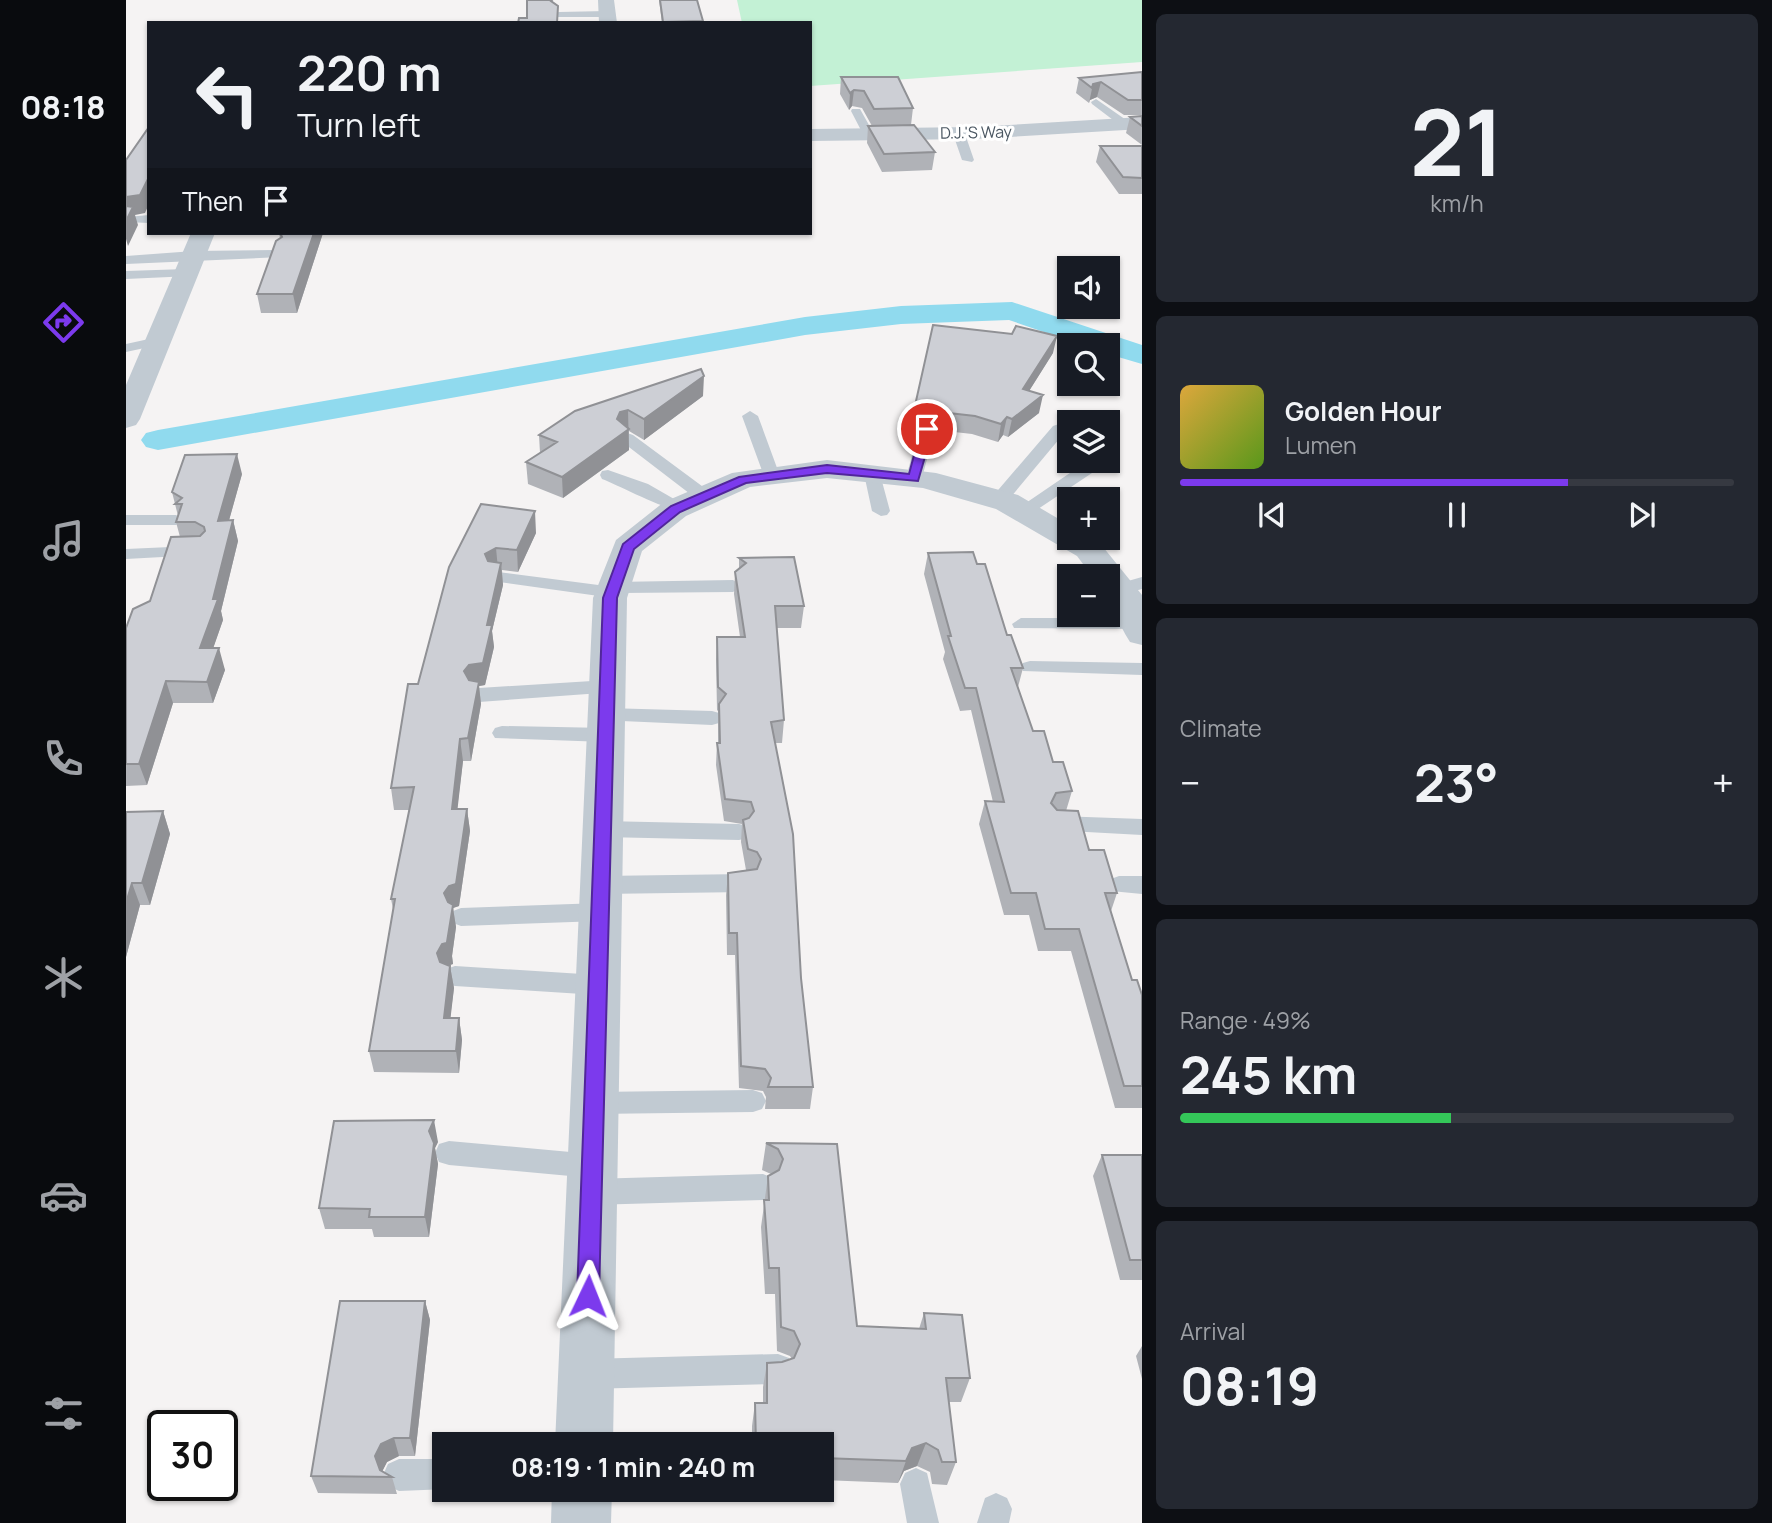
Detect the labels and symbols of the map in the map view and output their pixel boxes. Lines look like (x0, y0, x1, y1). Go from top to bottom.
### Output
street label: D.J.'S Way (940, 120, 1013, 144)
pin (897, 399, 957, 459)
position arrow (551, 1259, 625, 1333)
speed limit sign: 30 (147, 1410, 238, 1501)

